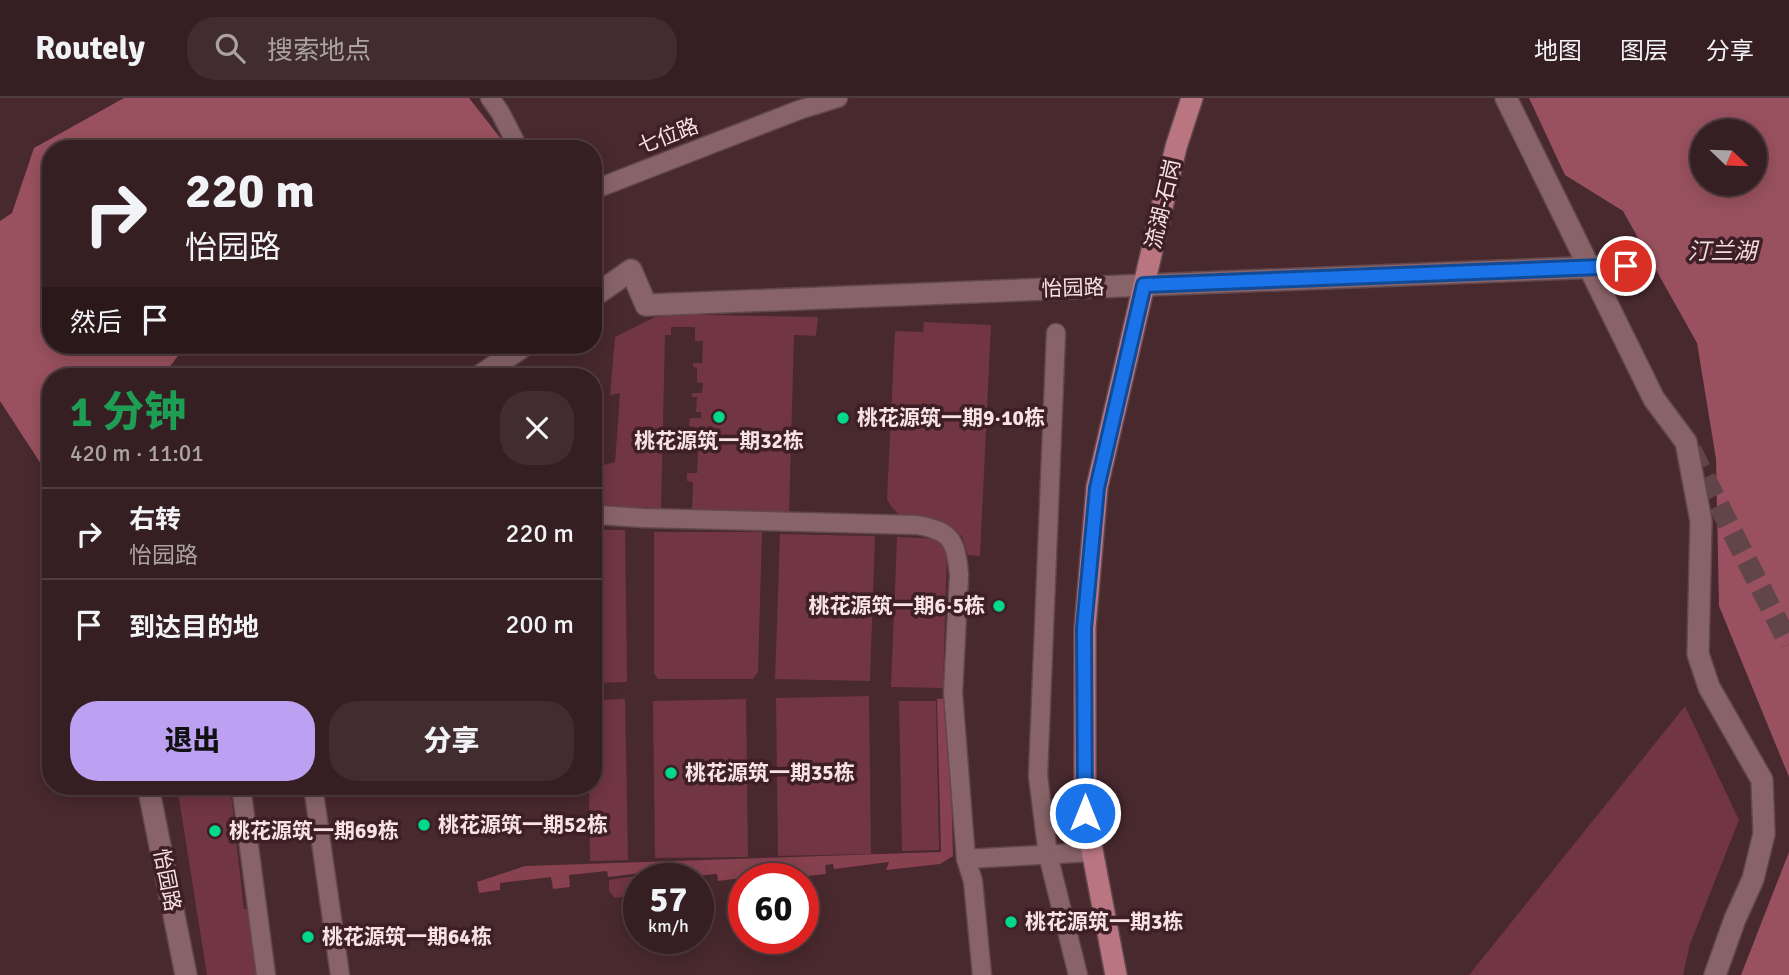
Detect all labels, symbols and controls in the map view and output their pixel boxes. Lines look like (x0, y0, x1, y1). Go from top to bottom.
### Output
search box (187, 17, 677, 80)
text: Routely (35, 28, 145, 69)
icon: search (211, 29, 249, 67)
text: 搜索地点 (267, 35, 371, 67)
text: 地图 (1534, 36, 1582, 66)
text: 图层 (1620, 36, 1668, 66)
text: 分享 (1706, 36, 1754, 66)
street label: 七位路 (634, 113, 702, 159)
north arrow (1690, 119, 1768, 196)
map controls (1690, 119, 1767, 196)
street label: 流湖-石岗 (1140, 157, 1186, 251)
text: 220 m (185, 161, 315, 221)
icon: right (70, 168, 161, 259)
text: 怡园路 (185, 228, 281, 267)
pin (1596, 236, 1656, 296)
water label: 汀兰湖 (1688, 237, 1760, 266)
icon: arrive (1607, 247, 1645, 285)
street label: 怡园路 (1041, 274, 1105, 302)
icon: arrive (136, 301, 174, 339)
text: 然后 (70, 307, 122, 339)
text: 1 分钟 (70, 387, 186, 438)
button: close (500, 391, 574, 465)
place label: 桃花源筑一期9·10栋 (857, 405, 1045, 431)
marker: 桃花源筑一期32栋 (711, 409, 727, 425)
marker: 桃花源筑一期9·10栋 (835, 410, 851, 426)
place label: 桃花源筑一期32栋 (634, 428, 804, 454)
text: 420 m · 11:01 (70, 439, 204, 468)
text: 右转 (129, 504, 181, 536)
icon: right (70, 515, 108, 553)
text: 220 m (505, 518, 574, 550)
text: 怡园路 (129, 541, 198, 570)
place label: 桃花源筑一期6·5栋 (808, 593, 985, 619)
marker: 桃花源筑一期6·5栋 (991, 598, 1007, 614)
icon: arrive (70, 606, 108, 644)
text: 200 m (505, 609, 574, 641)
text: 到达目的地 (129, 612, 259, 644)
button: 退出 (70, 701, 315, 781)
button: 分享 (329, 701, 574, 781)
place label: 桃花源筑一期35栋 (685, 760, 855, 786)
marker: 桃花源筑一期35栋 (663, 765, 679, 781)
position arrow (1048, 776, 1122, 850)
place label: 桃花源筑一期52栋 (438, 812, 608, 838)
marker: 桃花源筑一期52栋 (416, 817, 432, 833)
place label: 桃花源筑一期69栋 (229, 818, 399, 844)
marker: 桃花源筑一期69栋 (207, 823, 223, 839)
street label: 怡园路 (148, 847, 186, 913)
speed limit sign: 60 (728, 863, 819, 954)
text: 57 (650, 878, 687, 921)
place label: 桃花源筑一期3栋 (1025, 909, 1183, 935)
marker: 桃花源筑一期3栋 (1003, 914, 1019, 930)
text: km/h (648, 915, 689, 937)
place label: 桃花源筑一期64栋 (322, 924, 492, 950)
marker: 桃花源筑一期64栋 (300, 929, 316, 945)

